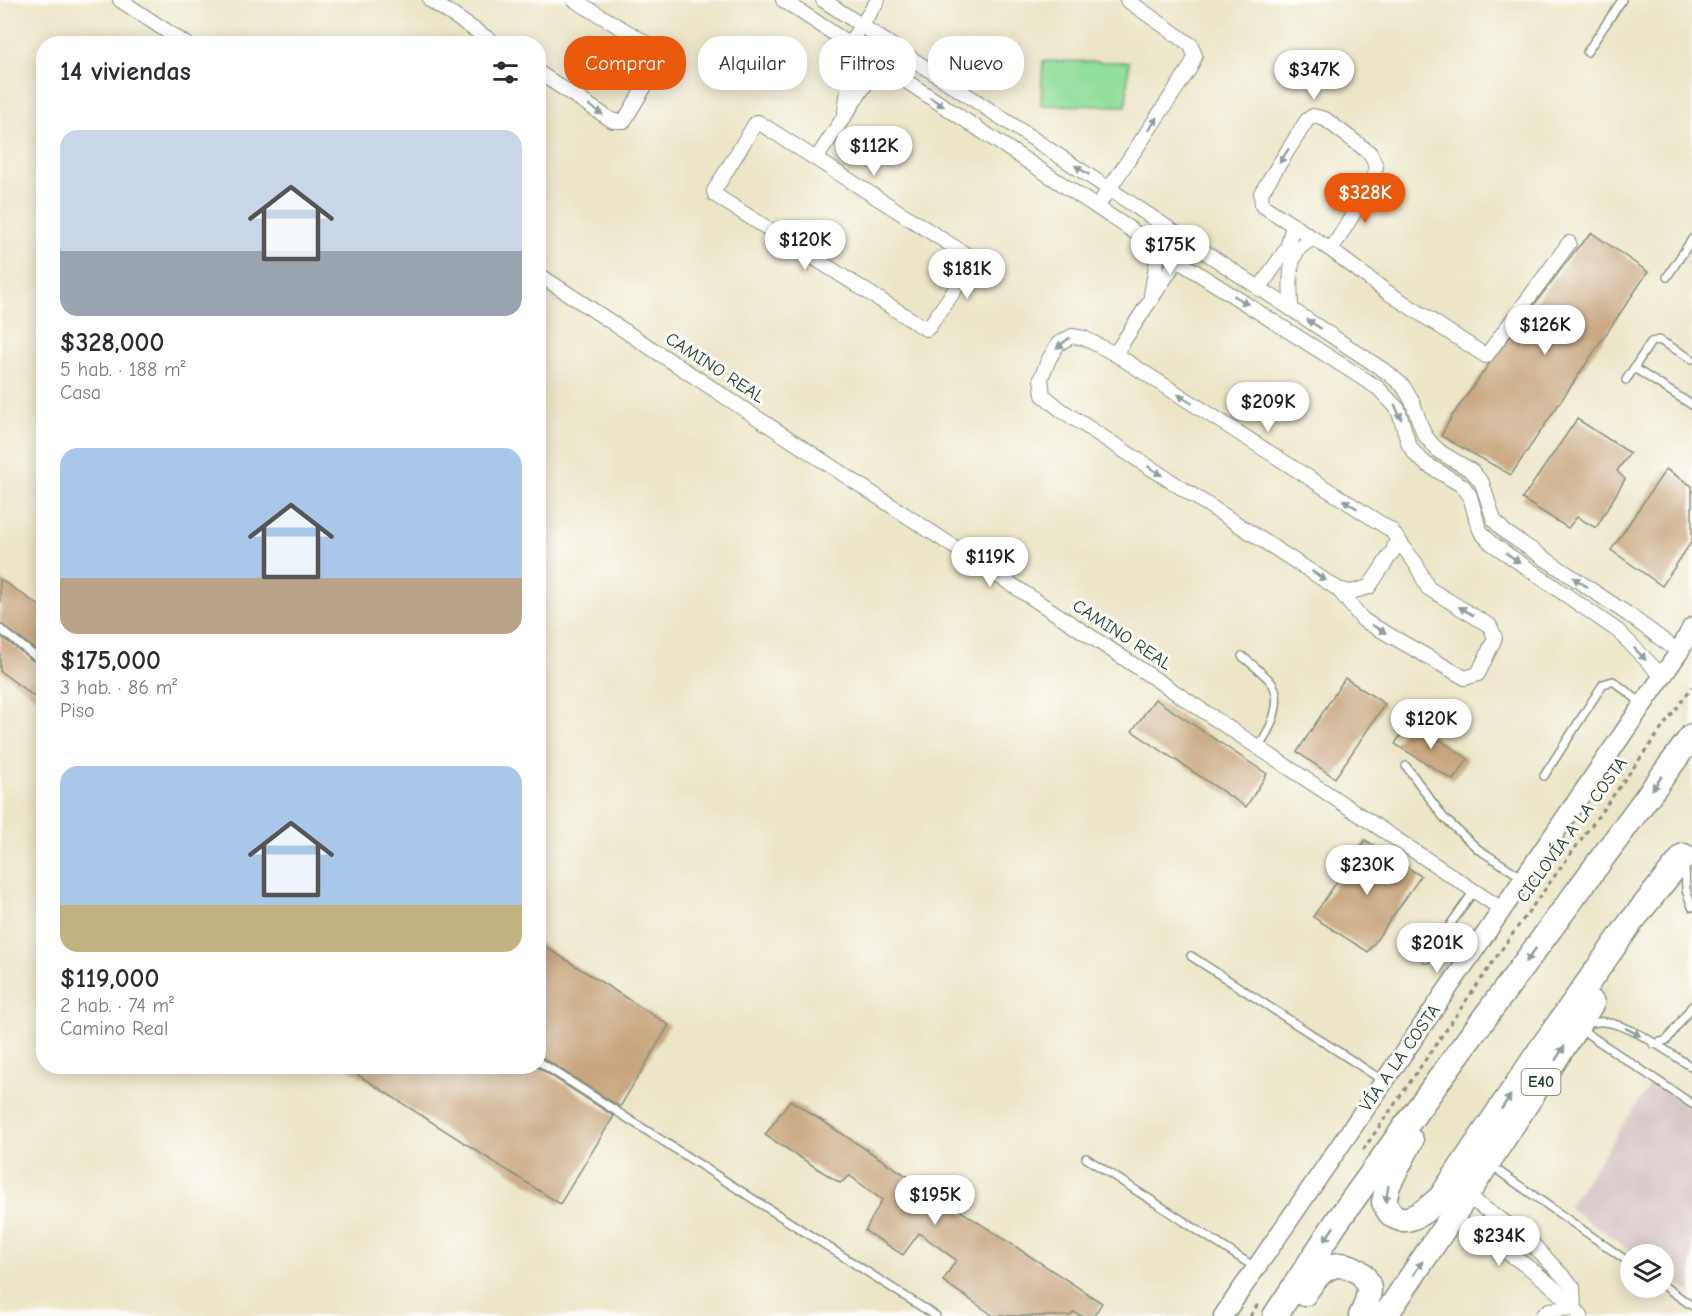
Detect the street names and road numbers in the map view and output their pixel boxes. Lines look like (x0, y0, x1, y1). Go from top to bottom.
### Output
street label: CAMINO REAL (661, 328, 769, 408)
street label: CAMINO REAL (1068, 595, 1176, 675)
street label: CICLOVÍA A LA COSTA (1511, 753, 1632, 907)
street label: VÍA A LA COSTA (1354, 1000, 1445, 1116)
road number: E40 (1522, 1069, 1560, 1095)

